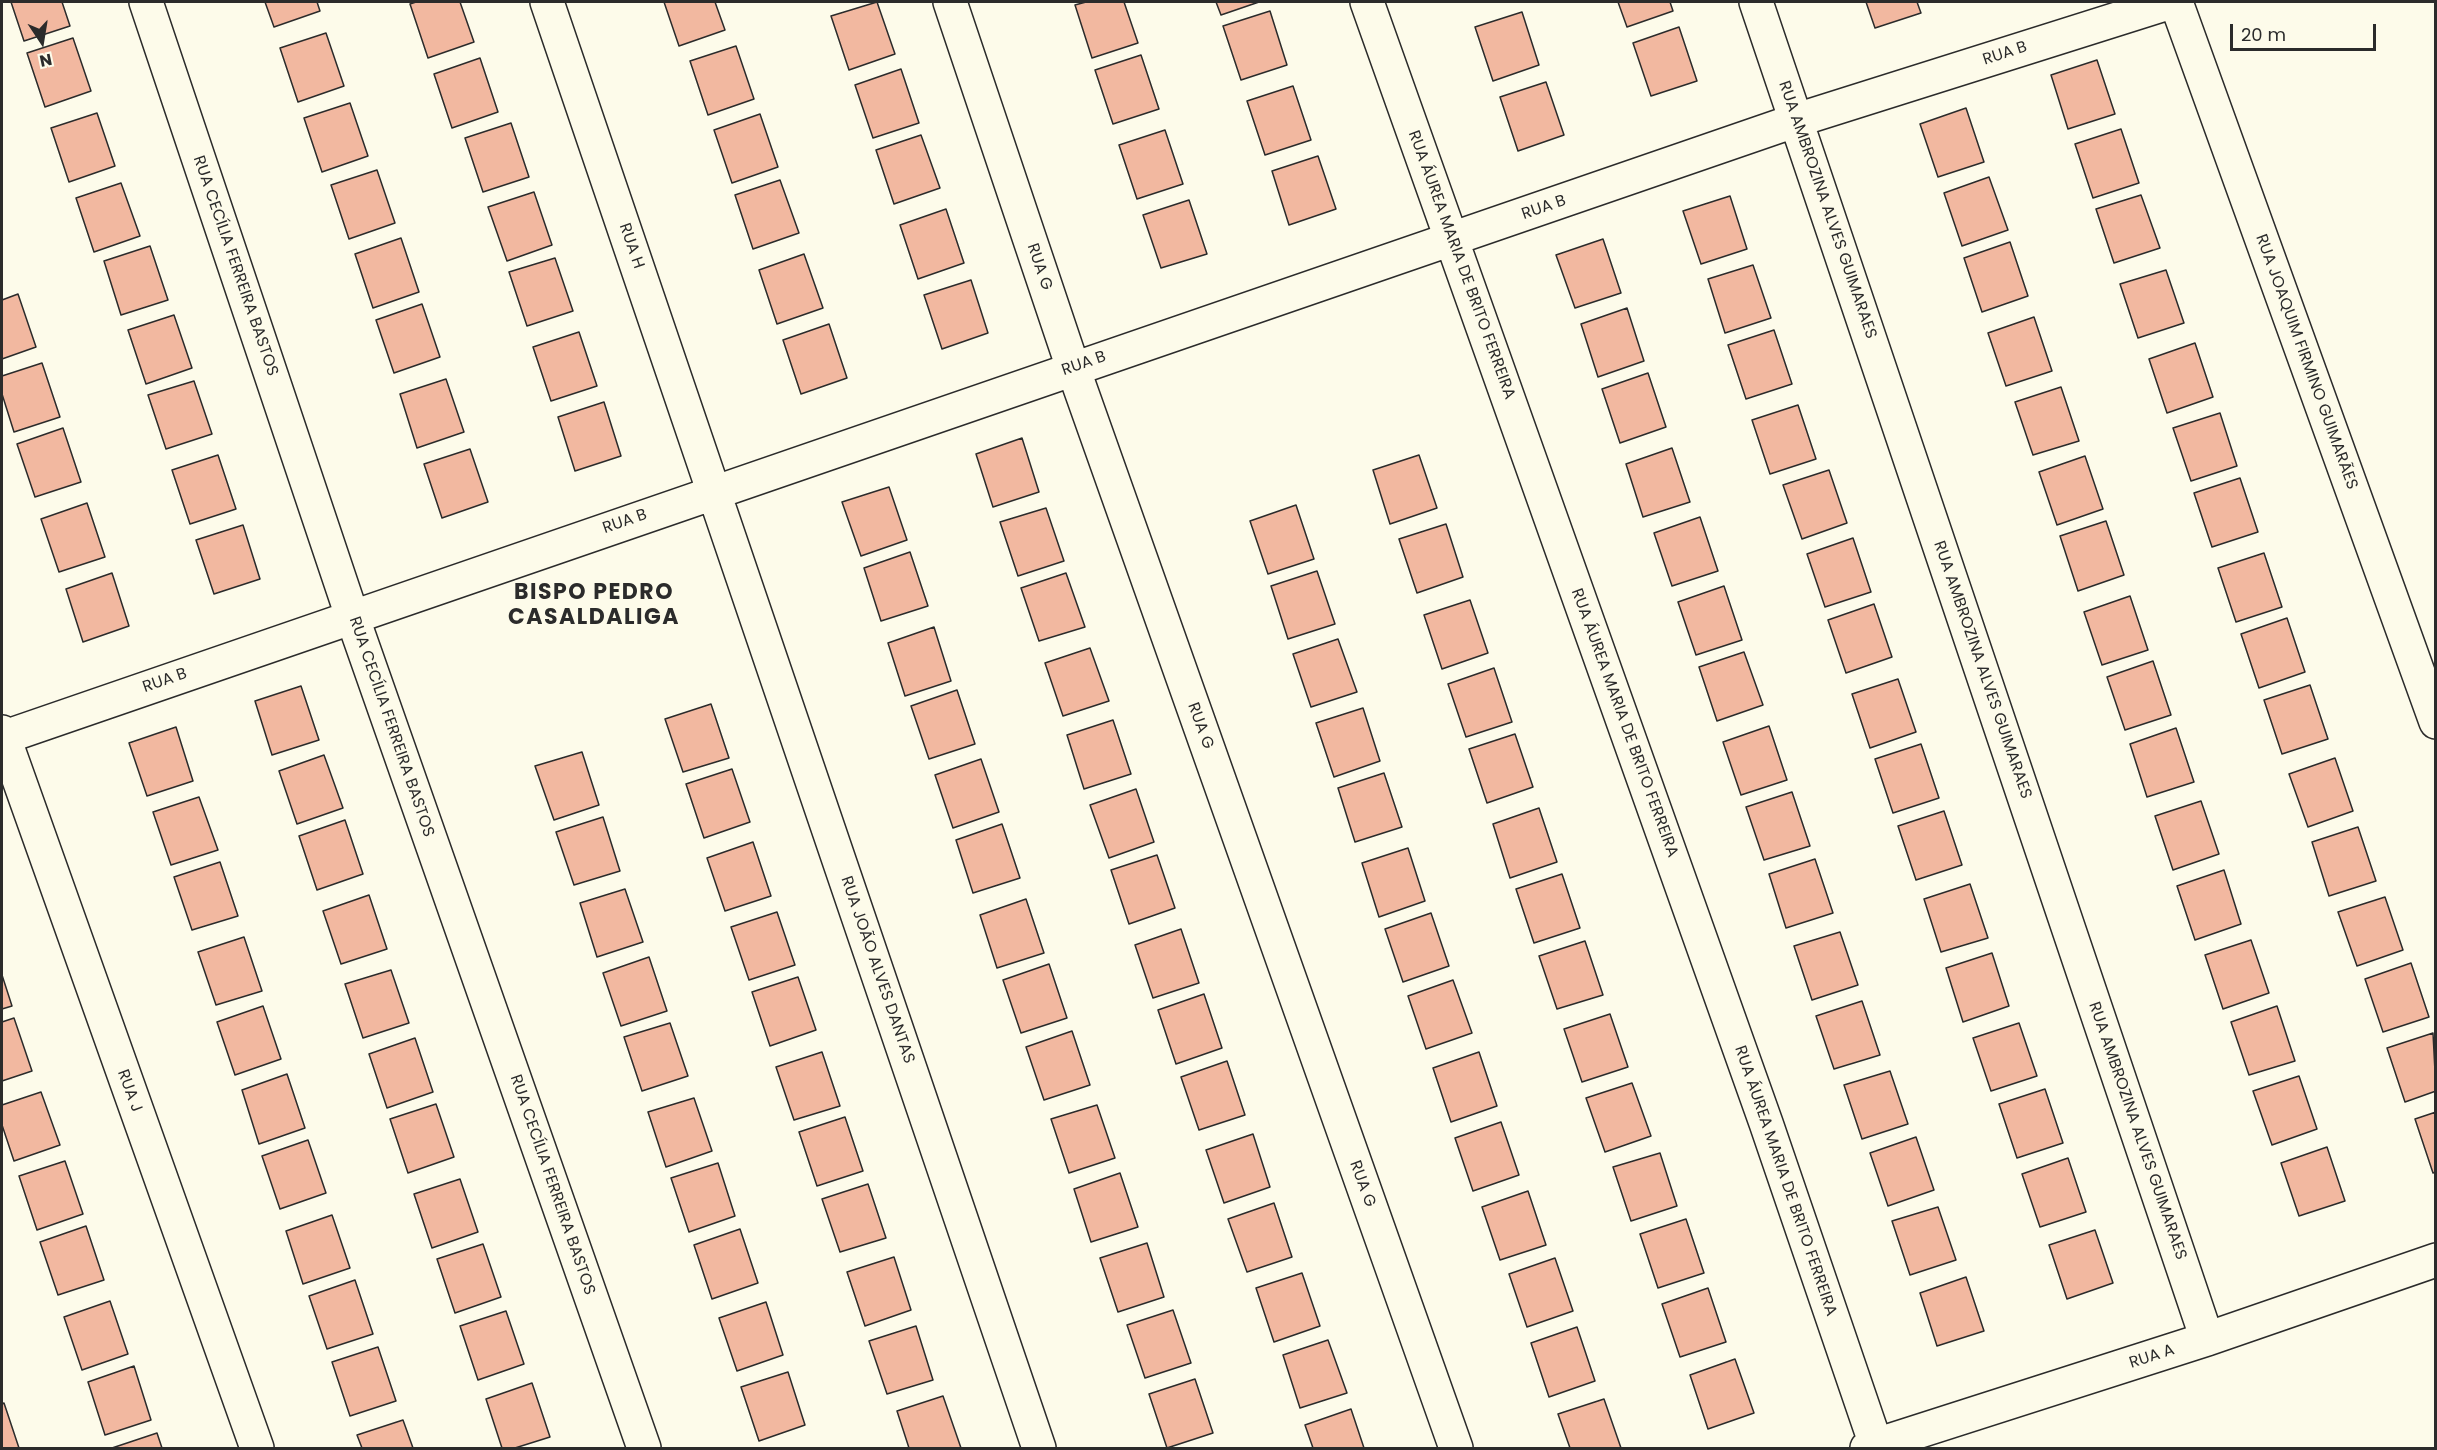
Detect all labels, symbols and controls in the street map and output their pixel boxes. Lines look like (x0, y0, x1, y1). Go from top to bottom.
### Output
north arrow (12, 12, 72, 72)
scale bar (2233, 12, 2378, 50)
text: 20 m (2241, 22, 2286, 47)
street label: RUA B (1980, 38, 2030, 70)
text: N (38, 48, 54, 73)
street label: RUA AMBROZINA ALVES GUIMARAES (1774, 79, 1880, 341)
street label: RUA ÁUREA MARIA DE BRITO FERREIRA (1403, 128, 1519, 402)
street label: RUA CECÍLIA FERREIRA BASTOS (188, 153, 282, 379)
street label: RUA B (1519, 192, 1569, 224)
street label: RUA H (614, 221, 648, 271)
street label: RUA JOAQUIM FIRMINO GUIMARÃES (2251, 232, 2361, 492)
street label: RUA G (1022, 241, 1056, 293)
street label: RUA B (1059, 348, 1109, 380)
street label: RUA B (600, 506, 650, 538)
street label: RUA AMBROZINA ALVES GUIMARAES (1929, 539, 2035, 801)
district label: BISPO PEDRO CASALDALIGA (508, 580, 680, 632)
street label: RUA ÁUREA MARIA DE BRITO FERREIRA (1566, 586, 1682, 860)
street label: RUA CECÍLIA FERREIRA BASTOS (344, 614, 438, 840)
street label: RUA B (140, 665, 190, 697)
street label: RUA G (1183, 700, 1217, 752)
street label: RUA JOÃO ALVES DANTAS (836, 874, 918, 1066)
street label: RUA AMBROZINA ALVES GUIMARAES (2084, 1000, 2190, 1262)
street label: RUA ÁUREA MARIA DE BRITO FERREIRA (1730, 1043, 1840, 1319)
street label: RUA J (112, 1067, 146, 1115)
street label: RUA CECÍLIA FERREIRA BASTOS (505, 1072, 599, 1298)
street label: RUA G (1345, 1158, 1379, 1210)
street label: RUA A (2127, 1341, 2177, 1373)

